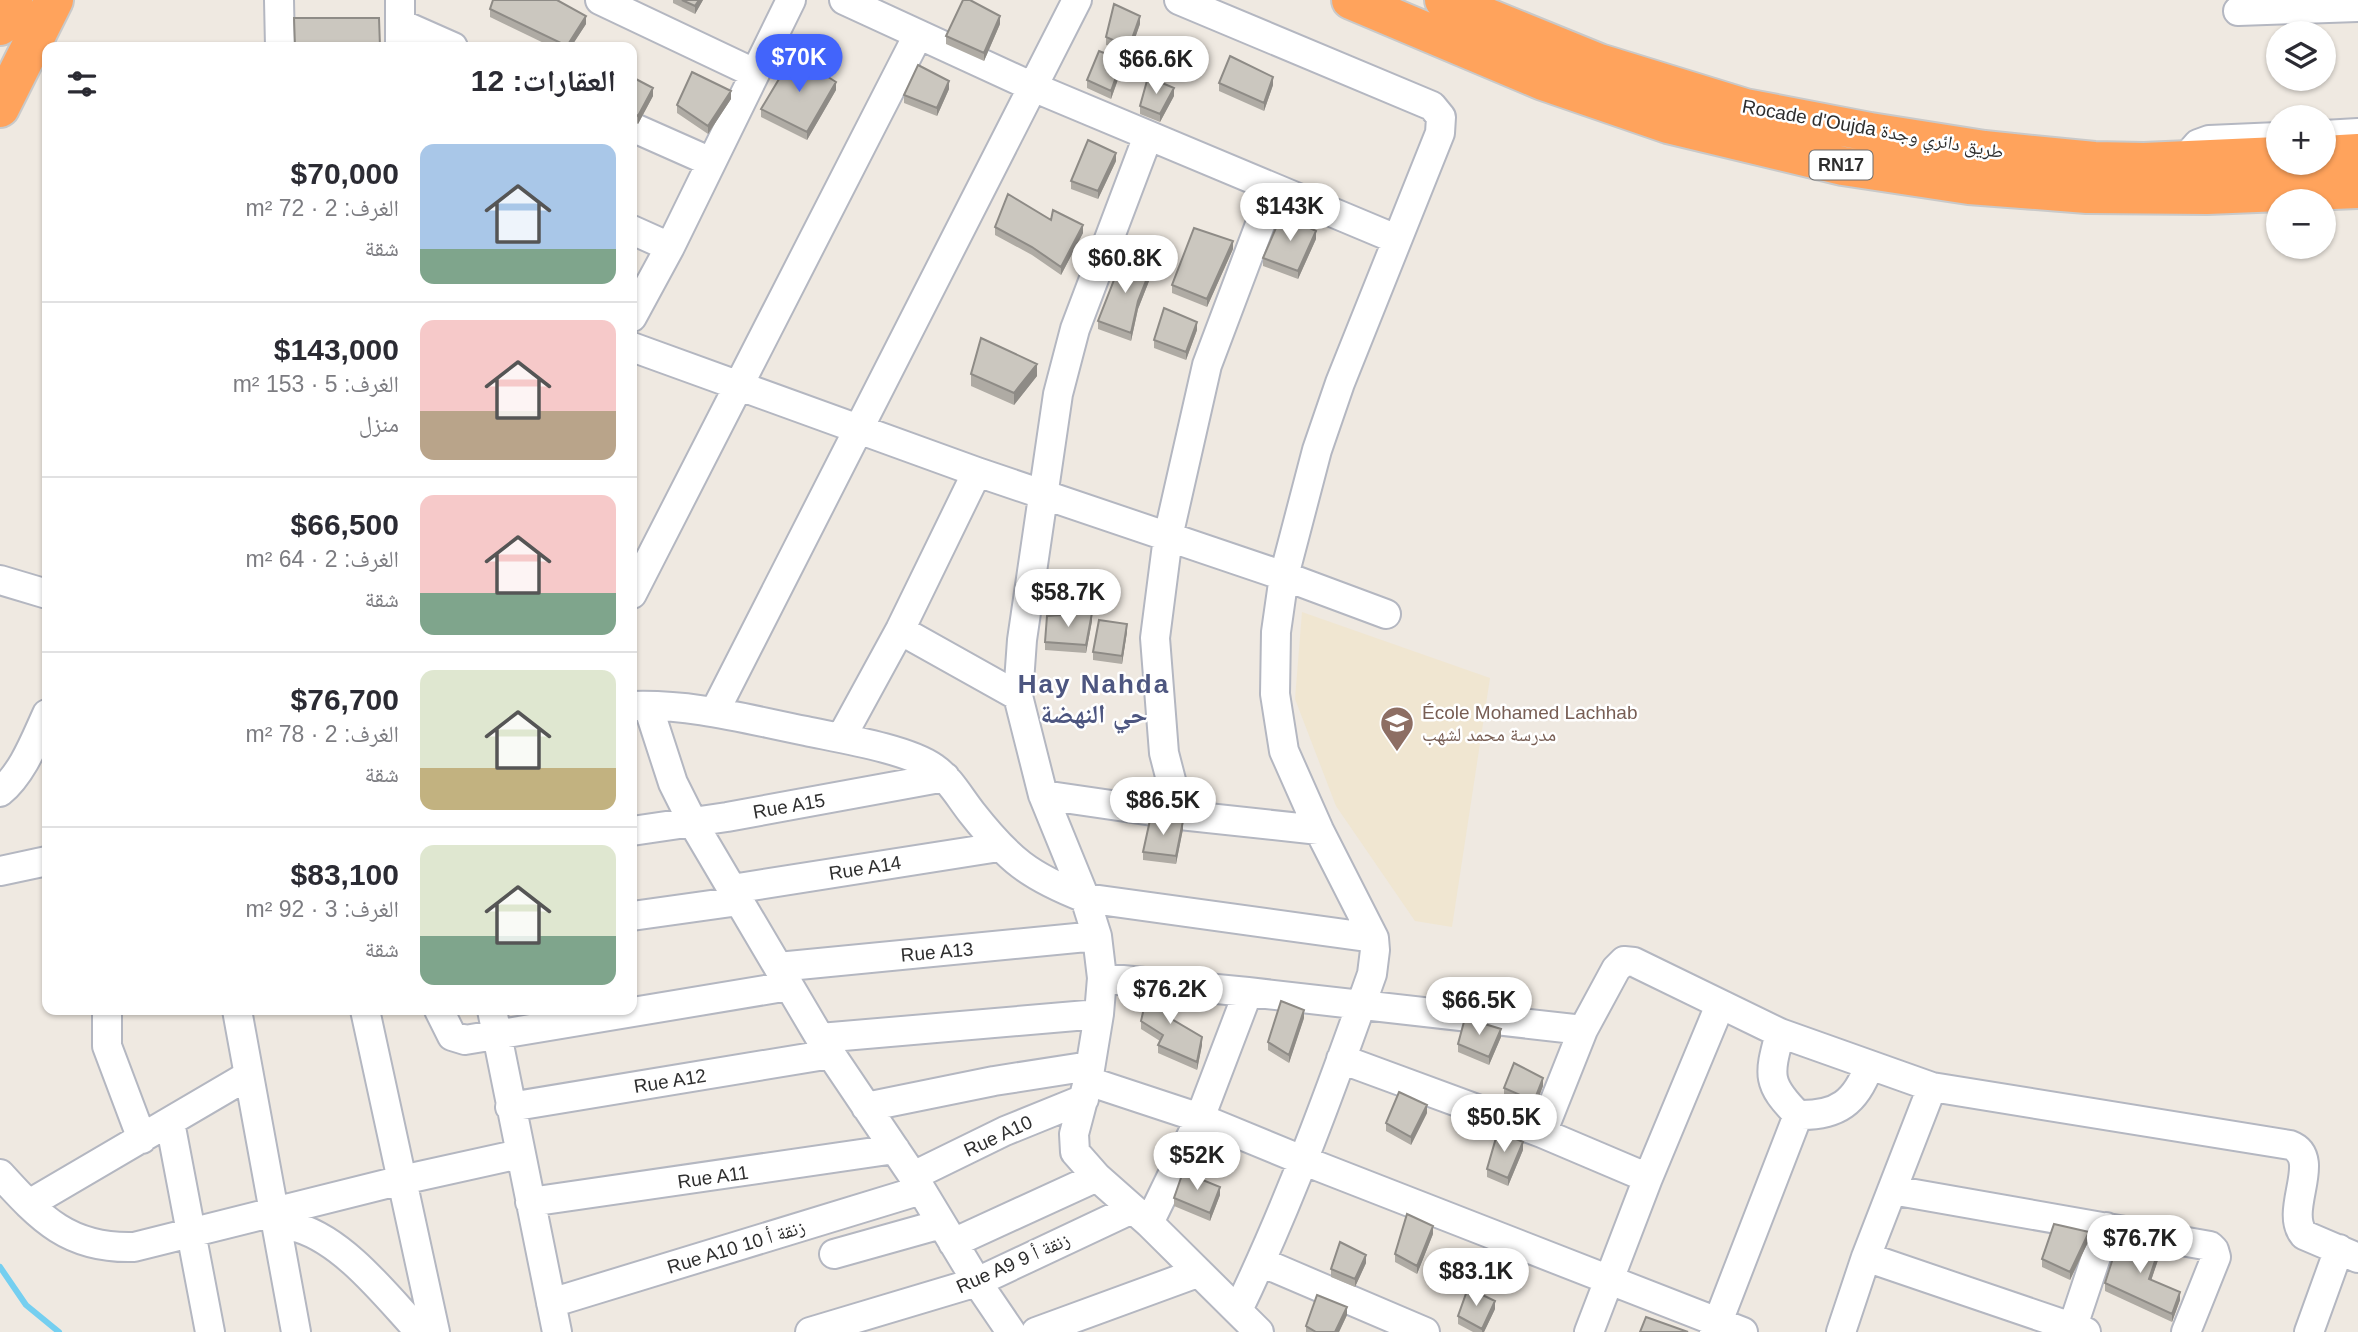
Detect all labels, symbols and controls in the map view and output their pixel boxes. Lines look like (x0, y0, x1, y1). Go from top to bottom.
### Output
map controls (2266, 21, 2336, 259)
button: layers (2266, 21, 2336, 91)
pin: $70K (758, 34, 840, 94)
pin: $66.6K (1099, 36, 1213, 96)
text: $70K (772, 44, 826, 70)
text: $66.6K (1119, 46, 1193, 72)
text: العقارات: 12 (471, 64, 616, 97)
icon: filters (63, 65, 101, 103)
street label: Rocade d'Oujda طريق دائري وجدة (1740, 96, 2005, 167)
button: + (2266, 105, 2336, 175)
road number: RN17 (1810, 150, 1872, 180)
text: $70,000 (291, 157, 399, 190)
icon: home (476, 172, 560, 256)
pin: $143K (1241, 184, 1339, 243)
button: − (2266, 189, 2336, 259)
text: $143K (1256, 193, 1324, 219)
text: الغرف: 2 · 72 m² (245, 195, 399, 221)
text: شقة (365, 235, 399, 261)
pin: $60.8K (1068, 236, 1182, 295)
text: $60.8K (1088, 245, 1162, 271)
text: $143,000 (274, 333, 399, 366)
icon: home (476, 348, 560, 432)
text: الغرف: 5 · 153 m² (233, 371, 399, 397)
text: منزل (359, 411, 399, 437)
text: $66,500 (291, 508, 399, 541)
icon: home (476, 523, 560, 607)
text: الغرف: 2 · 64 m² (245, 546, 399, 572)
pin: $58.7K (1011, 570, 1125, 629)
text: $58.7K (1031, 579, 1105, 605)
text: شقة (365, 586, 399, 612)
district label: Hay Nahda حي النهضة (1018, 669, 1170, 734)
text: $76,700 (291, 683, 399, 716)
icon: home (476, 698, 560, 782)
place label: École Mohamed Lachhab مدرسة محمد لشهب (1422, 702, 1637, 746)
school or university icon: École Mohamed Lachhab مدرسة محمد لشهب (1378, 704, 1416, 753)
text: الغرف: 2 · 78 m² (245, 721, 399, 747)
text: شقة (365, 761, 399, 787)
pin: $86.5K (1106, 778, 1220, 837)
text: $86.5K (1126, 787, 1200, 813)
street label: Rue A15 (751, 789, 827, 823)
street label: Rue A14 (827, 852, 903, 884)
text: $83,100 (291, 858, 399, 891)
icon: home (476, 873, 560, 957)
text: الغرف: 3 · 92 m² (245, 896, 399, 922)
text: شقة (365, 936, 399, 962)
street label: Rue A13 (900, 938, 974, 966)
pin: $76.2K (1113, 967, 1227, 1026)
text: $76.2K (1133, 976, 1207, 1002)
pin: $66.5K (1422, 978, 1536, 1037)
text: $66.5K (1442, 987, 1516, 1013)
street label: Rue A12 (632, 1065, 708, 1097)
pin: $50.5K (1447, 1094, 1561, 1154)
text: $50.5K (1467, 1104, 1541, 1130)
street label: Rue A10 (961, 1111, 1035, 1161)
pin: $52K (1156, 1132, 1238, 1192)
text: $52K (1170, 1142, 1224, 1168)
street label: Rue A11 (676, 1162, 750, 1192)
street label: Rue A10 زنقة أ 10 (664, 1215, 808, 1279)
pin: $76.7K (2083, 1216, 2197, 1275)
text: $76.7K (2103, 1225, 2177, 1251)
street label: Rue A9 زنقة أ 9 (953, 1228, 1073, 1298)
pin: $83.1K (1419, 1248, 1533, 1308)
text: $83.1K (1439, 1258, 1513, 1284)

